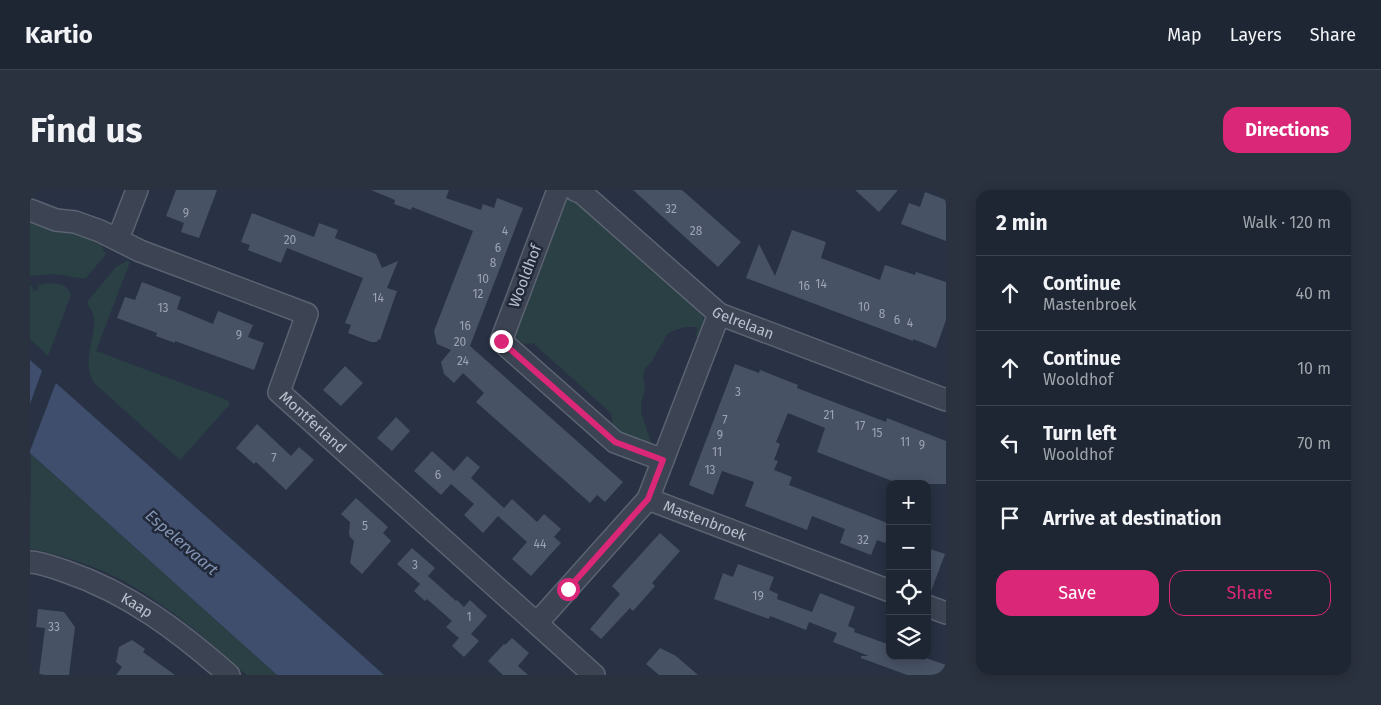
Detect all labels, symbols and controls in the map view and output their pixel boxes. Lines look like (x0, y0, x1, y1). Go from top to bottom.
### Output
text: Kartio (25, 21, 93, 49)
text: Map (1167, 24, 1202, 46)
text: Layers (1230, 24, 1282, 46)
text: Share (1310, 24, 1356, 46)
button: Directions (1223, 107, 1351, 153)
text: Find us (30, 109, 142, 151)
house number: 32 (665, 202, 677, 216)
house number: 9 (183, 206, 189, 220)
text: 2 min (996, 210, 1048, 236)
text: Walk · 120 m (1243, 213, 1331, 232)
house number: 4 (502, 224, 509, 238)
house number: 28 (690, 224, 703, 238)
house number: 20 (284, 233, 297, 247)
house number: 6 (495, 241, 501, 255)
street label: Wooldhof (505, 241, 546, 310)
house number: 8 (490, 256, 497, 270)
house number: 10 (477, 272, 489, 286)
text: Continue (1043, 272, 1121, 295)
house number: 14 (815, 277, 827, 291)
house number: 16 (798, 279, 810, 293)
icon: ahead (996, 279, 1024, 307)
text: 40 m (1296, 284, 1331, 303)
house number: 12 (472, 287, 484, 301)
house number: 14 (372, 291, 384, 305)
text: Mastenbroek (1043, 295, 1137, 314)
house number: 10 (858, 300, 870, 314)
house number: 13 (157, 301, 169, 315)
street label: Gelrelaan (708, 303, 777, 343)
house number: 8 (879, 307, 886, 321)
house number: 6 (894, 313, 900, 327)
house number: 4 (907, 316, 914, 330)
house number: 16 (459, 319, 471, 333)
house number: 9 (236, 328, 242, 342)
route end (490, 330, 513, 353)
house number: 20 (454, 335, 467, 349)
text: Continue (1043, 347, 1121, 370)
house number: 24 (457, 354, 470, 368)
icon: ahead (996, 354, 1024, 382)
text: 10 m (1297, 359, 1331, 378)
text: Wooldhof (1043, 370, 1113, 389)
house number: 3 (735, 385, 741, 399)
street label: Montferland (276, 388, 350, 457)
house number: 21 (824, 408, 834, 422)
house number: 7 (722, 413, 728, 427)
house number: 17 (855, 419, 865, 433)
text: Turn left (1043, 422, 1117, 445)
house number: 15 (871, 426, 883, 440)
house number: 9 (717, 428, 723, 442)
icon: left (996, 429, 1024, 457)
text: 70 m (1297, 434, 1331, 453)
house number: 11 (900, 435, 910, 449)
house number: 9 (919, 438, 925, 452)
house number: 11 (712, 445, 722, 459)
text: Wooldhof (1043, 445, 1113, 464)
house number: 7 (271, 451, 277, 465)
house number: 13 (704, 463, 716, 477)
house number: 6 (435, 468, 441, 482)
map controls (886, 480, 931, 660)
button: + (886, 480, 931, 525)
street label: Mastenbroek (661, 497, 750, 545)
icon: arrive (996, 504, 1024, 532)
water label: Espelervaart (142, 506, 222, 579)
text: Arrive at destination (1043, 507, 1222, 530)
house number: 5 (362, 519, 368, 533)
button: − (886, 525, 931, 570)
house number: 32 (857, 533, 869, 547)
house number: 44 (534, 537, 547, 551)
house number: 3 (412, 558, 418, 572)
button: locate (886, 570, 931, 615)
button: Save (996, 570, 1159, 616)
button: Share (1169, 570, 1331, 616)
route start (557, 578, 580, 601)
street label: Kaap (118, 589, 156, 622)
house number: 19 (752, 589, 764, 603)
house number: 1 (466, 610, 472, 624)
button: layers (886, 615, 931, 660)
house number: 33 (48, 620, 60, 634)

